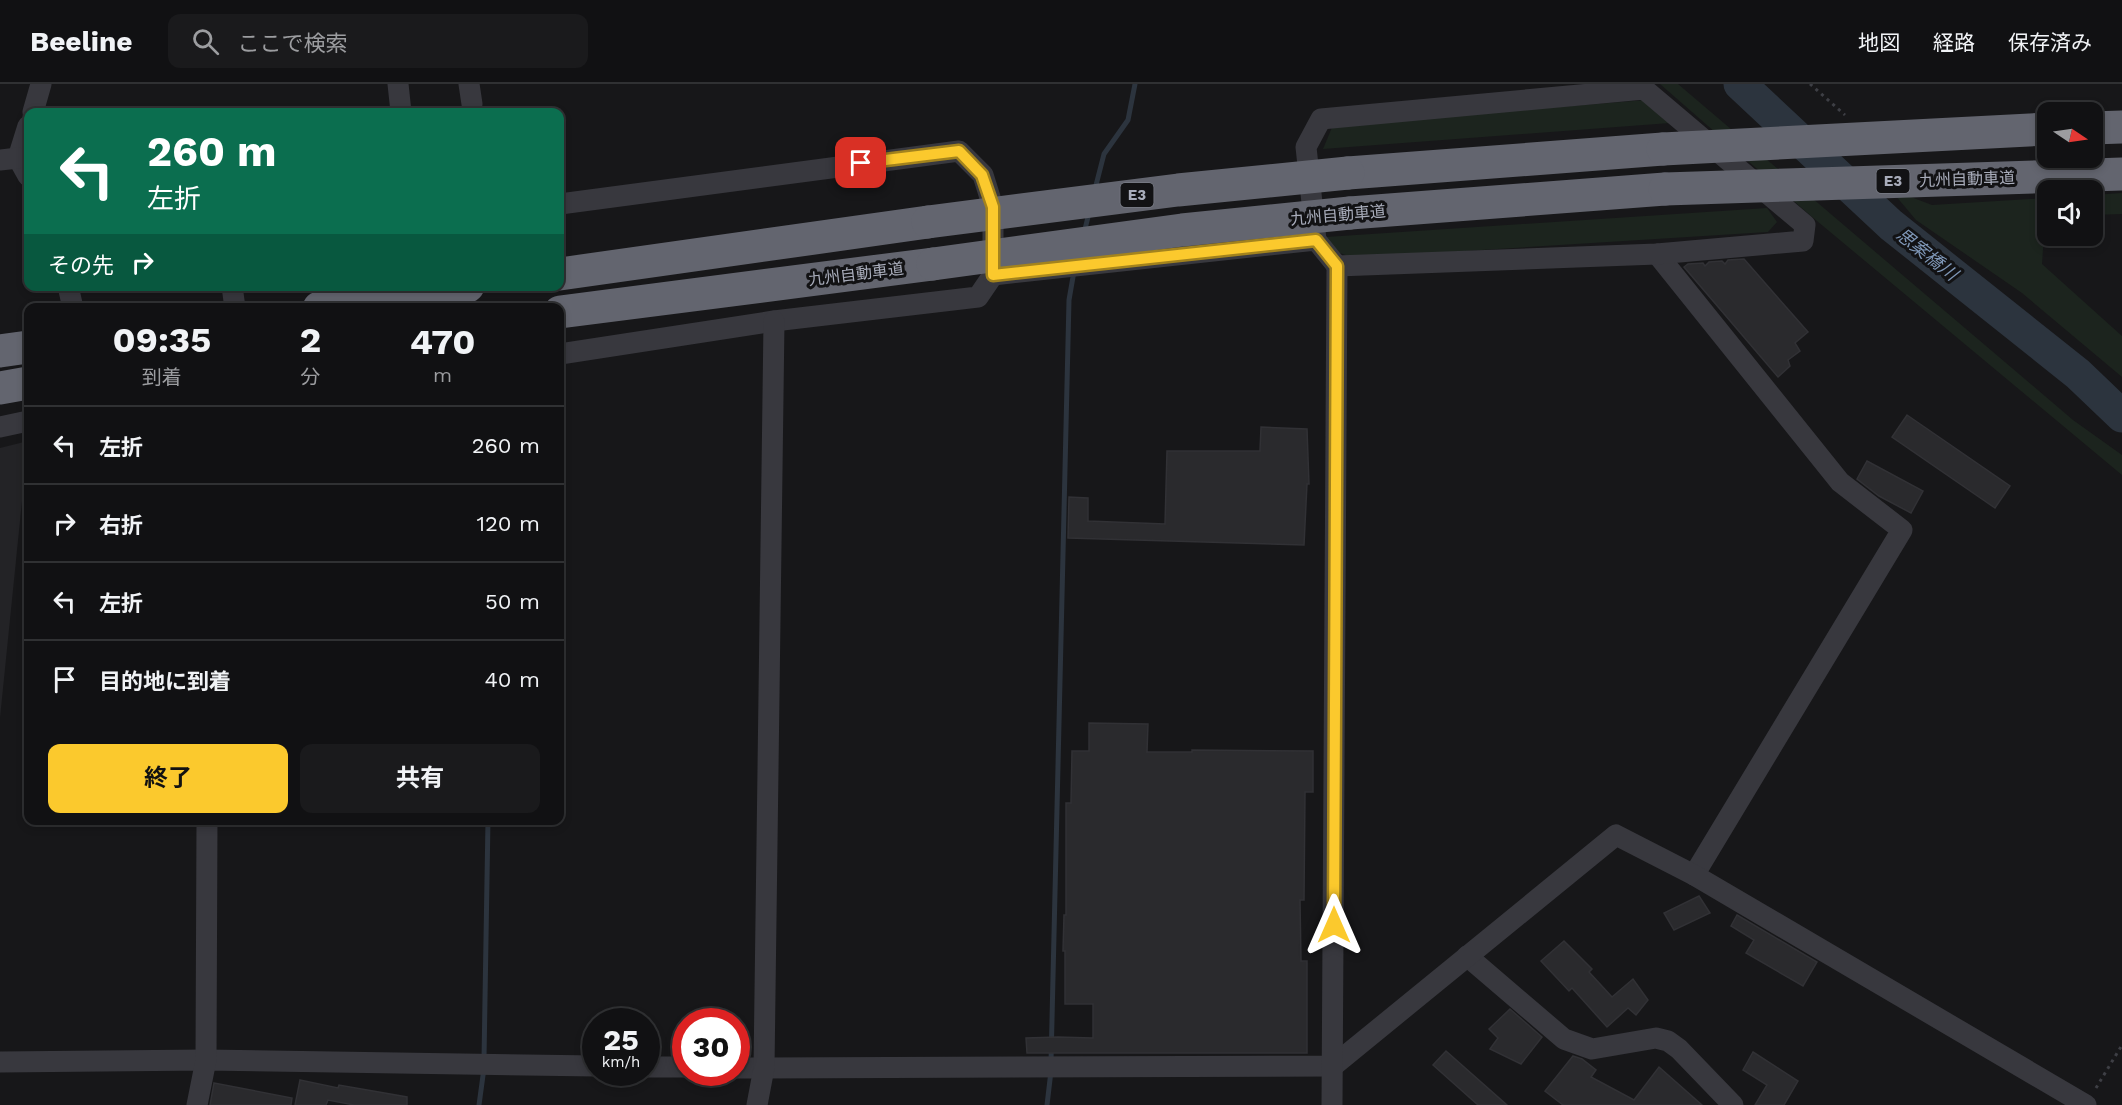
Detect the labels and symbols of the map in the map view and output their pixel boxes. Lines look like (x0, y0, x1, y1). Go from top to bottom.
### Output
north arrow (2037, 102, 2103, 168)
pin (835, 137, 886, 188)
street label: 九州自動車道 (1919, 168, 2015, 190)
road number: E3 (1876, 169, 1910, 193)
road number: E3 (1120, 183, 1154, 207)
street label: 九州自動車道 (1289, 201, 1387, 229)
water label: 思案橋川 (1892, 224, 1963, 286)
street label: 九州自動車道 (807, 259, 905, 289)
position arrow (1302, 893, 1366, 957)
speed limit sign: 30 (672, 1008, 750, 1086)

